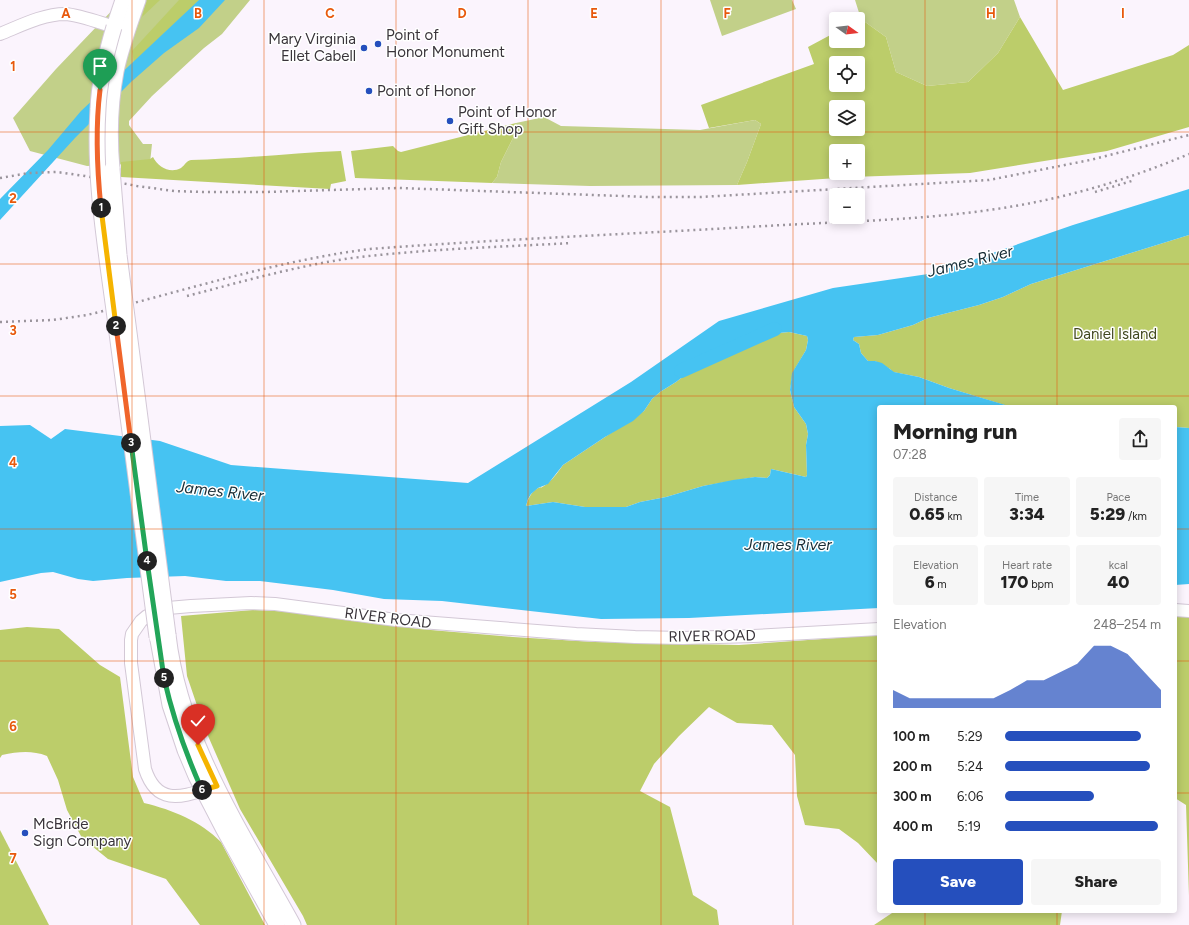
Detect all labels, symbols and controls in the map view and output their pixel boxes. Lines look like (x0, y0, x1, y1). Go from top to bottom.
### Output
text: A (61, 6, 71, 21)
text: B (194, 6, 202, 21)
text: C (325, 6, 335, 21)
text: D (457, 6, 467, 21)
text: E (590, 6, 598, 21)
text: F (723, 6, 731, 21)
text: H (986, 6, 996, 21)
text: I (1121, 6, 1125, 21)
north arrow (829, 12, 865, 48)
map controls (829, 12, 865, 224)
place label: Point of Honor Monument (386, 26, 505, 61)
place label: Mary Virginia Ellet Cabell (268, 30, 356, 65)
marker: Point of Honor Monument (373, 39, 383, 49)
marker: Mary Virginia Ellet Cabell (359, 43, 369, 53)
pin (83, 49, 117, 90)
icon: arrive (89, 55, 111, 77)
button: locate (829, 56, 865, 92)
text: 1 (10, 59, 16, 74)
place label: Point of Honor (377, 82, 476, 100)
marker: Point of Honor (364, 86, 374, 96)
button: layers (829, 100, 865, 136)
place label: Point of Honor Gift Shop (458, 103, 557, 138)
marker: Point of Honor Gift Shop (445, 116, 455, 126)
button: + (829, 144, 865, 180)
button: − (829, 188, 865, 224)
text: 2 (9, 191, 17, 206)
pin: 1 (91, 198, 111, 218)
text: 1 (99, 201, 103, 214)
water label: James River (924, 241, 1015, 281)
pin: 2 (106, 316, 126, 336)
text: 2 (113, 319, 119, 332)
text: 3 (9, 323, 17, 338)
park label: Daniel Island (1073, 325, 1157, 343)
text: Morning run (893, 418, 1017, 445)
button: share (1119, 418, 1161, 460)
pin: 3 (121, 433, 141, 453)
text: 3 (128, 436, 134, 449)
text: 07:28 (893, 447, 927, 462)
text: 4 (9, 455, 17, 470)
water label: James River (174, 477, 265, 505)
text: Distance (914, 491, 957, 504)
text: Time (1015, 491, 1039, 504)
text: Pace (1106, 491, 1130, 504)
text: 0.65 (909, 504, 945, 524)
text: 3:34 (1009, 504, 1045, 524)
text: 5:29 (1090, 504, 1125, 524)
text: km (945, 510, 962, 523)
text: /km (1125, 510, 1147, 523)
water label: James River (743, 535, 832, 554)
pin: 4 (137, 551, 157, 571)
text: 4 (144, 554, 150, 567)
text: Elevation (913, 559, 958, 572)
text: Heart rate (1002, 559, 1052, 572)
text: kcal (1109, 559, 1128, 572)
text: 6 (925, 572, 935, 592)
text: 170 (1001, 572, 1028, 592)
text: 40 (1107, 572, 1129, 592)
text: m (935, 578, 947, 591)
text: bpm (1028, 578, 1053, 591)
text: 5 (9, 587, 17, 602)
street label: RIVER ROAD (344, 604, 432, 632)
text: Elevation (893, 617, 946, 632)
text: 248–254 m (1093, 617, 1161, 632)
street label: RIVER ROAD (668, 626, 756, 646)
pin: 5 (154, 668, 174, 688)
text: 5 (161, 671, 167, 684)
pin (181, 704, 215, 745)
icon: check (187, 710, 209, 732)
text: 6 (9, 719, 17, 734)
text: 100 m (893, 729, 930, 744)
text: 5:29 (957, 729, 982, 744)
text: 200 m (893, 759, 932, 774)
text: 5:24 (957, 759, 983, 774)
pin: 6 (192, 780, 212, 800)
text: 6 (199, 783, 205, 796)
text: 300 m (893, 789, 932, 804)
text: 6:06 (957, 789, 983, 804)
place label: McBride Sign Company (33, 815, 132, 850)
text: 400 m (893, 819, 933, 834)
text: 5:19 (957, 819, 981, 834)
marker: McBride Sign Company (20, 828, 30, 838)
text: 7 (9, 851, 17, 866)
button: Save (893, 859, 1023, 905)
button: Share (1031, 859, 1161, 905)

